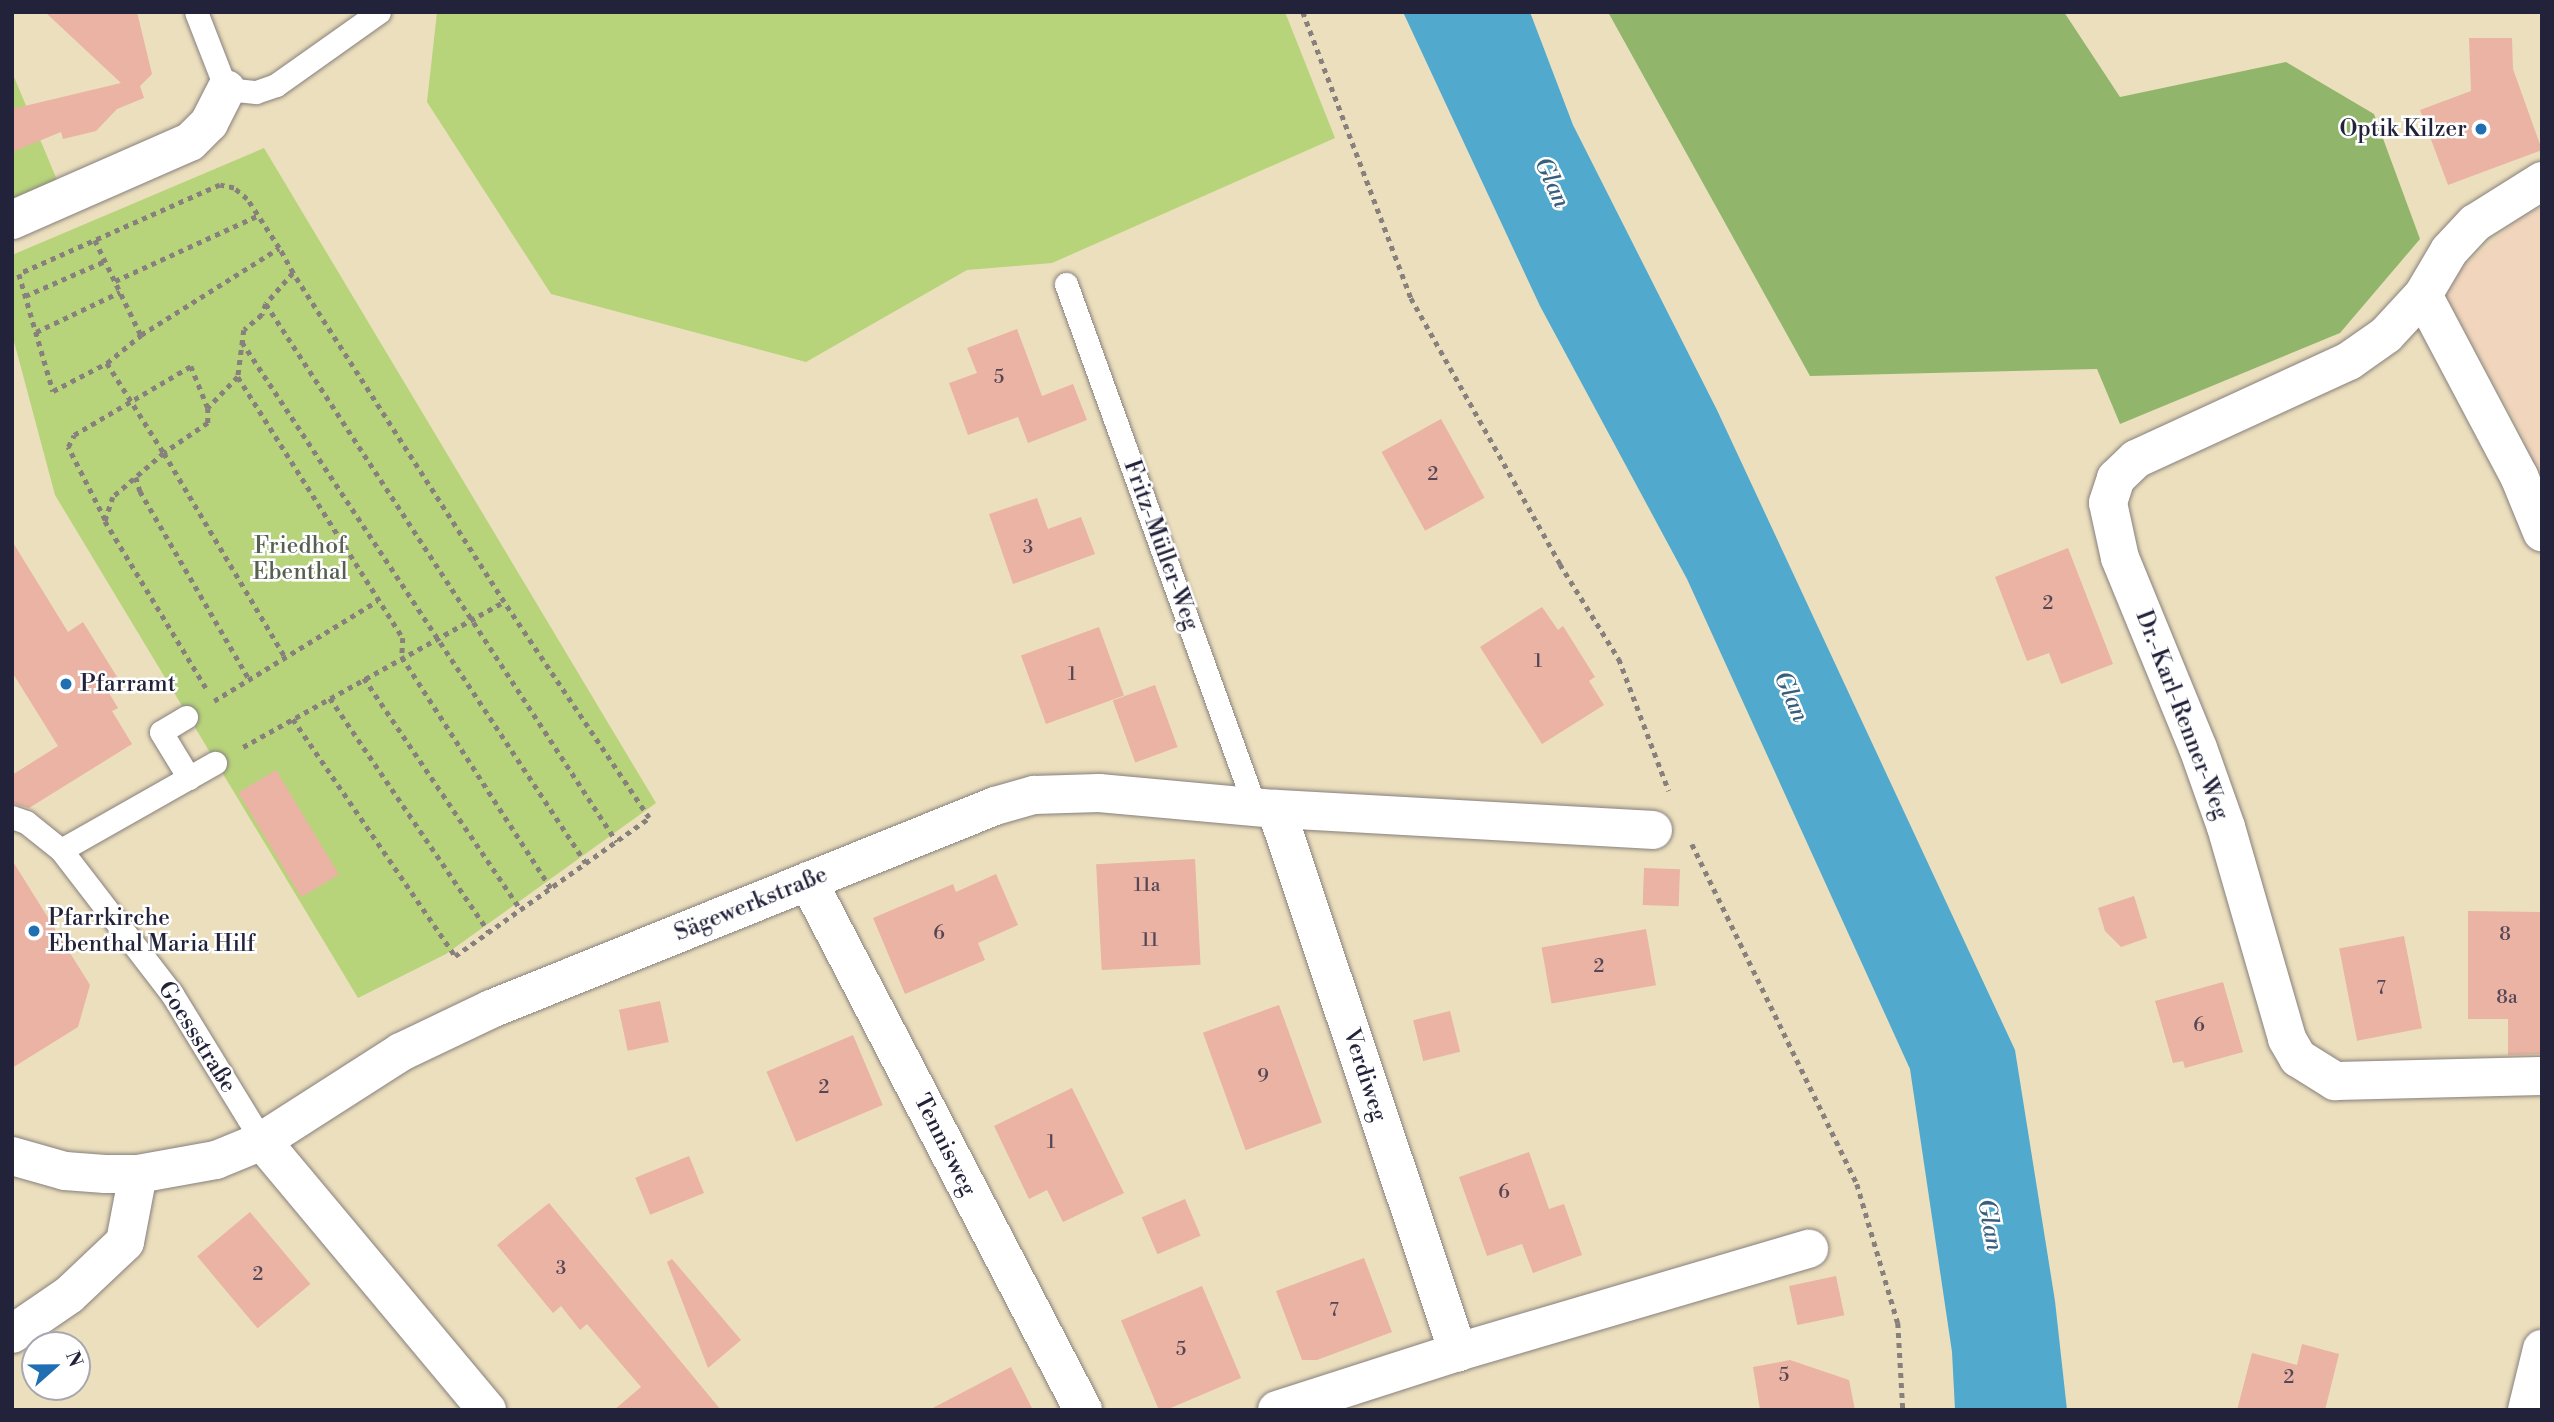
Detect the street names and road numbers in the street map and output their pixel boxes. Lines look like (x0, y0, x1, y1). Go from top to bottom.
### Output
street label: Fritz-Müller-Weg (1117, 456, 1205, 634)
street label: Dr.-Karl-Renner-Weg (2129, 606, 2235, 824)
street label: Sägewerkstraße (671, 861, 831, 947)
street label: Goessstraße (152, 976, 242, 1098)
street label: Verdiweg (1337, 1025, 1393, 1125)
street label: Tennisweg (908, 1090, 982, 1200)

